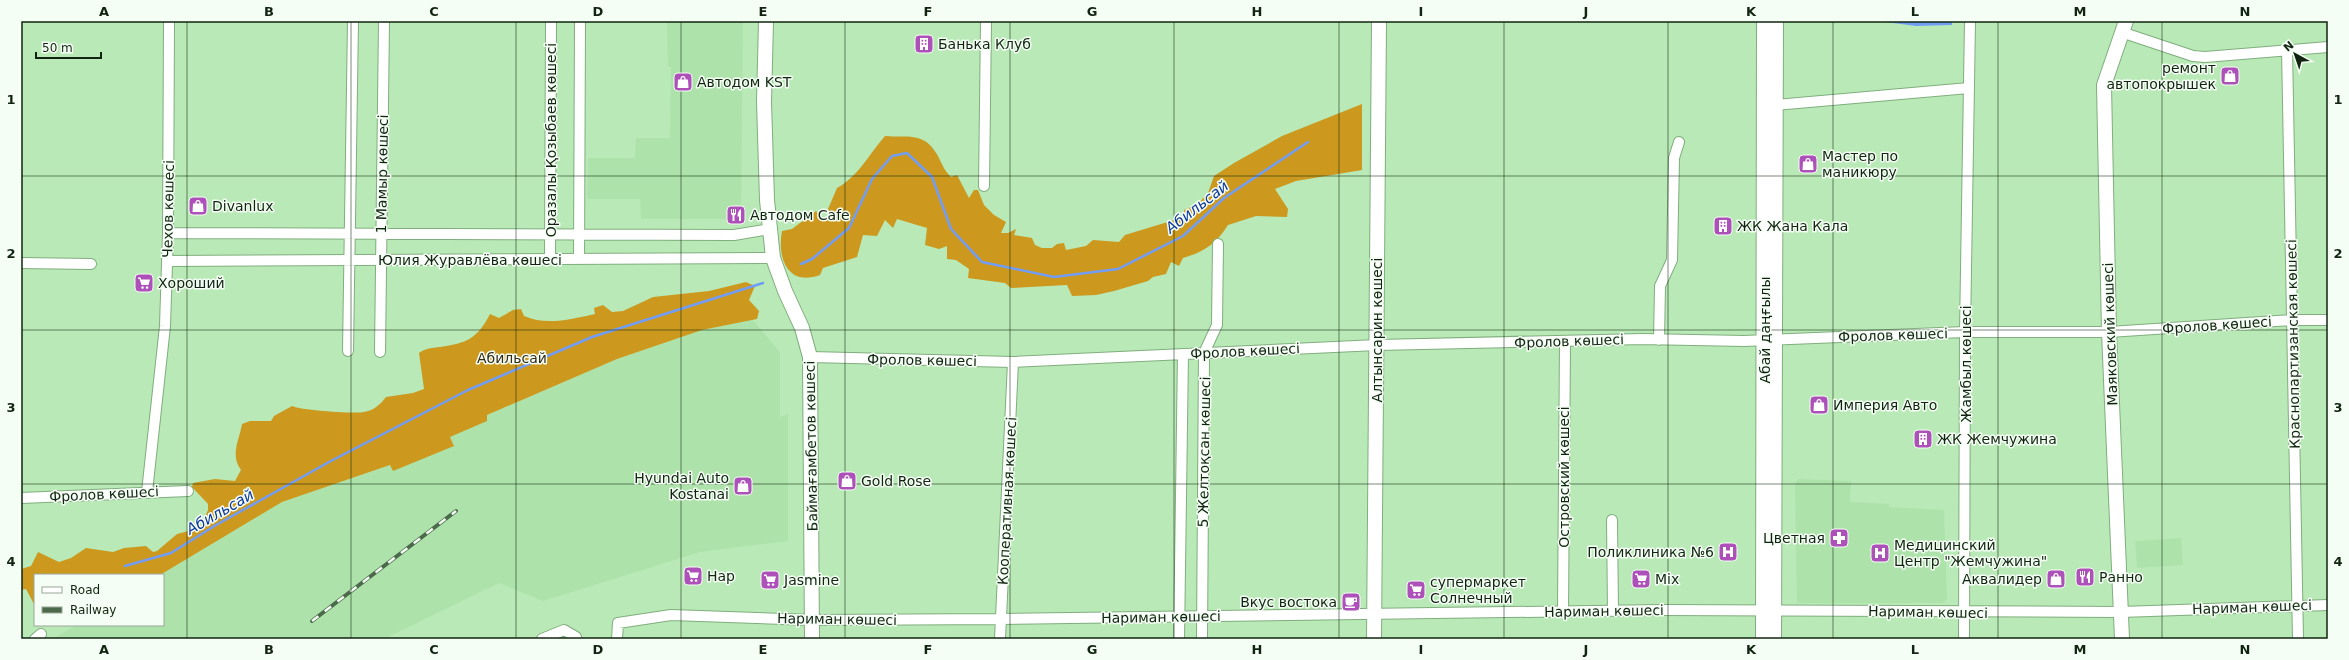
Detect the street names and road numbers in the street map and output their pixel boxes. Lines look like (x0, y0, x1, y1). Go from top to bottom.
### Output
street label: Оразалы Қозыбаев көшесі (543, 43, 559, 237)
street label: 1 Мамыр көшесі (373, 114, 391, 234)
street label: Чехов көшесі (159, 160, 177, 258)
street label: Краснопартизанская көшесі (2283, 239, 2303, 449)
street label: Юлия Журавлёва көшесі (378, 252, 562, 268)
street label: Алтынсарин көшесі (1369, 258, 1385, 402)
street label: Маяковский көшесі (2100, 262, 2120, 406)
street label: Абай даңғылы (1757, 276, 1773, 384)
street label: Жамбыл көшесі (1958, 305, 1974, 423)
street label: Фролов көшесі (2162, 313, 2272, 337)
street label: Фролов көшесі (1838, 325, 1948, 345)
street label: Фролов көшесі (1514, 331, 1624, 351)
street label: Фролов көшесі (1190, 340, 1300, 362)
street label: Фролов көшесі (867, 351, 977, 369)
street label: Баймағамбетов көшесі (802, 361, 820, 531)
street label: 5 Желтоқсан көшесі (1195, 376, 1213, 528)
street label: Островский көшесі (1556, 406, 1572, 548)
street label: Кооперативная көшесі (995, 416, 1019, 586)
street label: Фролов көшесі (49, 483, 159, 505)
street label: Нариман көшесі (2192, 597, 2312, 617)
street label: Нариман көшесі (1544, 602, 1664, 620)
street label: Нариман көшесі (1868, 603, 1988, 621)
street label: Нариман көшесі (1101, 608, 1221, 626)
street label: Нариман көшесі (777, 610, 897, 628)

